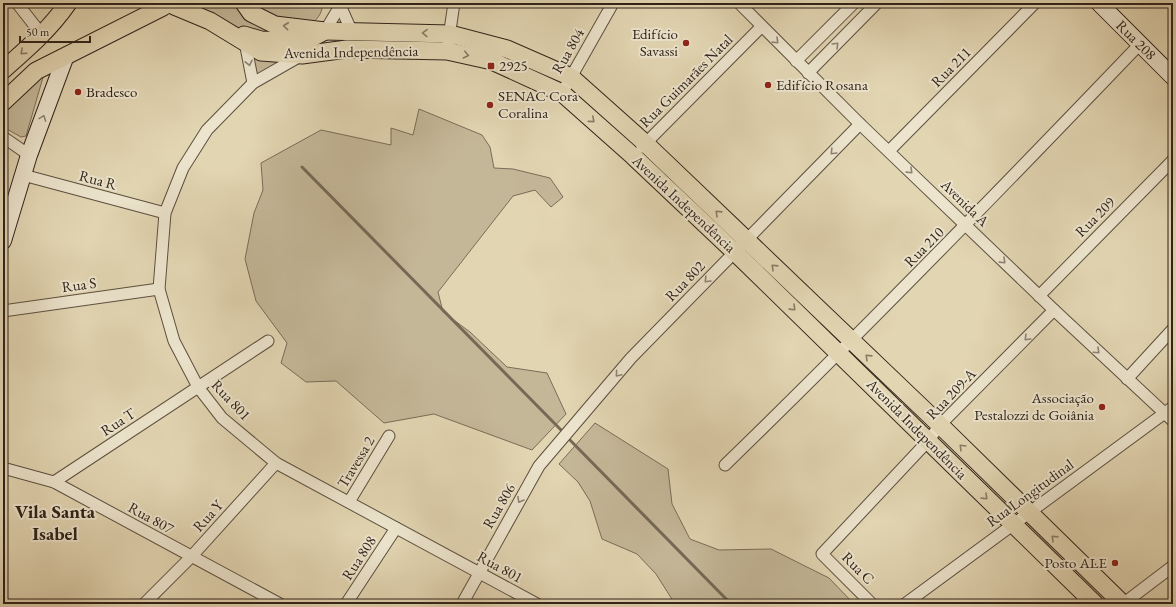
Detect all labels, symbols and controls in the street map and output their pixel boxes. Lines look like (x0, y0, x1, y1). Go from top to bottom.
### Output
street label: Rua 208 (1112, 16, 1160, 64)
scale bar (20, 18, 90, 44)
one-way arrow (283, 22, 289, 31)
text: 50 m (26, 24, 50, 40)
street label: Rua 804 (547, 24, 588, 77)
place label: Edifício Savassi (632, 24, 678, 60)
one-way arrow (422, 29, 428, 37)
street label: Rua Guimarães Natal (635, 30, 737, 131)
one-way arrow (771, 36, 779, 44)
marker: Edifício Savassi (681, 38, 691, 48)
street label: Avenida Independência (282, 41, 419, 62)
one-way arrow (831, 42, 838, 50)
street label: Rua 211 (927, 43, 975, 91)
one-way arrow (20, 48, 28, 55)
one-way arrow (463, 51, 469, 59)
place label: 2925 (499, 56, 528, 75)
one-way arrow (244, 59, 253, 66)
marker: 2925 (486, 61, 496, 71)
place label: Edifício Rosana (776, 75, 868, 94)
marker: Edifício Rosana (763, 80, 773, 90)
place label: Bradesco (86, 82, 137, 101)
place label: SENAC Cora Coralina (498, 86, 578, 122)
marker: Bradesco (73, 87, 83, 97)
marker: SENAC Cora Coralina (485, 100, 495, 110)
one-way arrow (38, 115, 46, 122)
one-way arrow (588, 115, 595, 122)
one-way arrow (830, 147, 838, 155)
street label: Avenida Independência (628, 150, 740, 257)
street label: Rua R (77, 165, 119, 194)
one-way arrow (905, 166, 913, 173)
street label: Avenida A (936, 174, 994, 231)
street label: Rua 209 (1071, 193, 1119, 241)
one-way arrow (715, 210, 723, 218)
street label: Rua 210 (900, 223, 948, 271)
street label: Rua 802 (661, 256, 709, 305)
one-way arrow (998, 256, 1006, 264)
one-way arrow (771, 264, 779, 272)
street label: Rua S (60, 273, 97, 296)
one-way arrow (704, 275, 712, 283)
one-way arrow (788, 303, 796, 311)
one-way arrow (1024, 333, 1032, 341)
one-way arrow (1092, 346, 1100, 354)
one-way arrow (865, 354, 873, 361)
street label: Rua 209-A (922, 364, 980, 423)
one-way arrow (615, 369, 622, 376)
street label: Avenida Independência (862, 374, 972, 483)
street label: Rua 801 (208, 375, 255, 424)
place label: Associação Pestalozzi de Goiânia (974, 388, 1094, 424)
marker: Associação Pestalozzi de Goiânia (1097, 402, 1107, 412)
street label: Rua T (97, 403, 139, 440)
street label: Travessa 2 (333, 432, 379, 491)
one-way arrow (959, 444, 967, 452)
street label: Rua Longitudinal (982, 454, 1077, 531)
street label: Rua 806 (478, 480, 519, 532)
one-way arrow (980, 493, 988, 500)
street label: Rua Y (188, 495, 228, 535)
one-way arrow (517, 496, 524, 503)
street label: Rua 807 (125, 497, 178, 538)
district label: Vila Santa Isabel (15, 499, 96, 546)
street label: Rua 808 (337, 532, 380, 584)
one-way arrow (1051, 535, 1059, 543)
street label: Rua 801 (474, 546, 526, 587)
street label: Rua C (838, 547, 879, 588)
place label: Posto ALE (1044, 553, 1108, 572)
marker: Posto ALE (1110, 558, 1120, 568)

